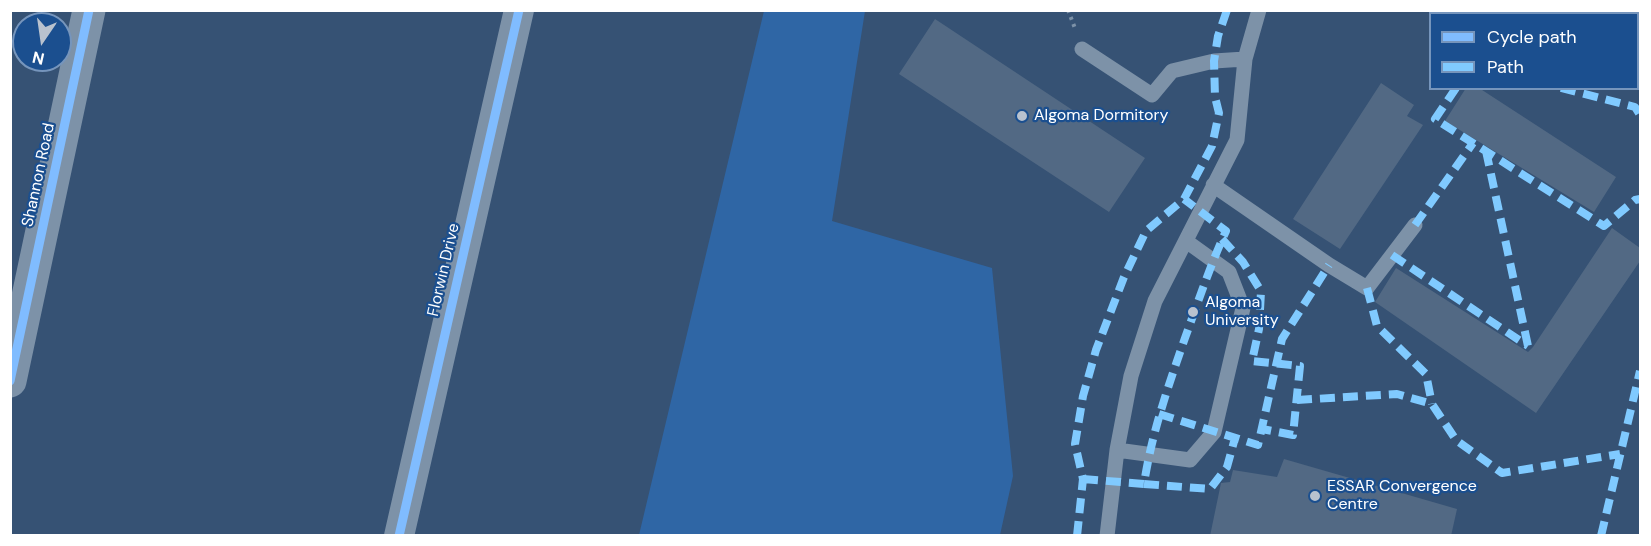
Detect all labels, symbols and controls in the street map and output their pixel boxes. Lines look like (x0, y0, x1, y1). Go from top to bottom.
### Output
north arrow (12, 12, 72, 72)
legend (1429, 12, 1639, 90)
text: Cycle path (1487, 25, 1577, 49)
text: N (30, 47, 46, 70)
text: Path (1487, 55, 1524, 79)
place label: Algoma Dormitory (1034, 106, 1168, 126)
marker: Algoma Dormitory (1015, 109, 1029, 123)
street label: Shannon Road (19, 121, 59, 229)
street label: Florwin Drive (424, 222, 464, 318)
place label: Algoma University (1205, 293, 1279, 331)
marker: Algoma University (1186, 305, 1200, 319)
place label: ESSAR Convergence Centre (1327, 477, 1477, 515)
marker: ESSAR Convergence Centre (1308, 489, 1322, 503)

